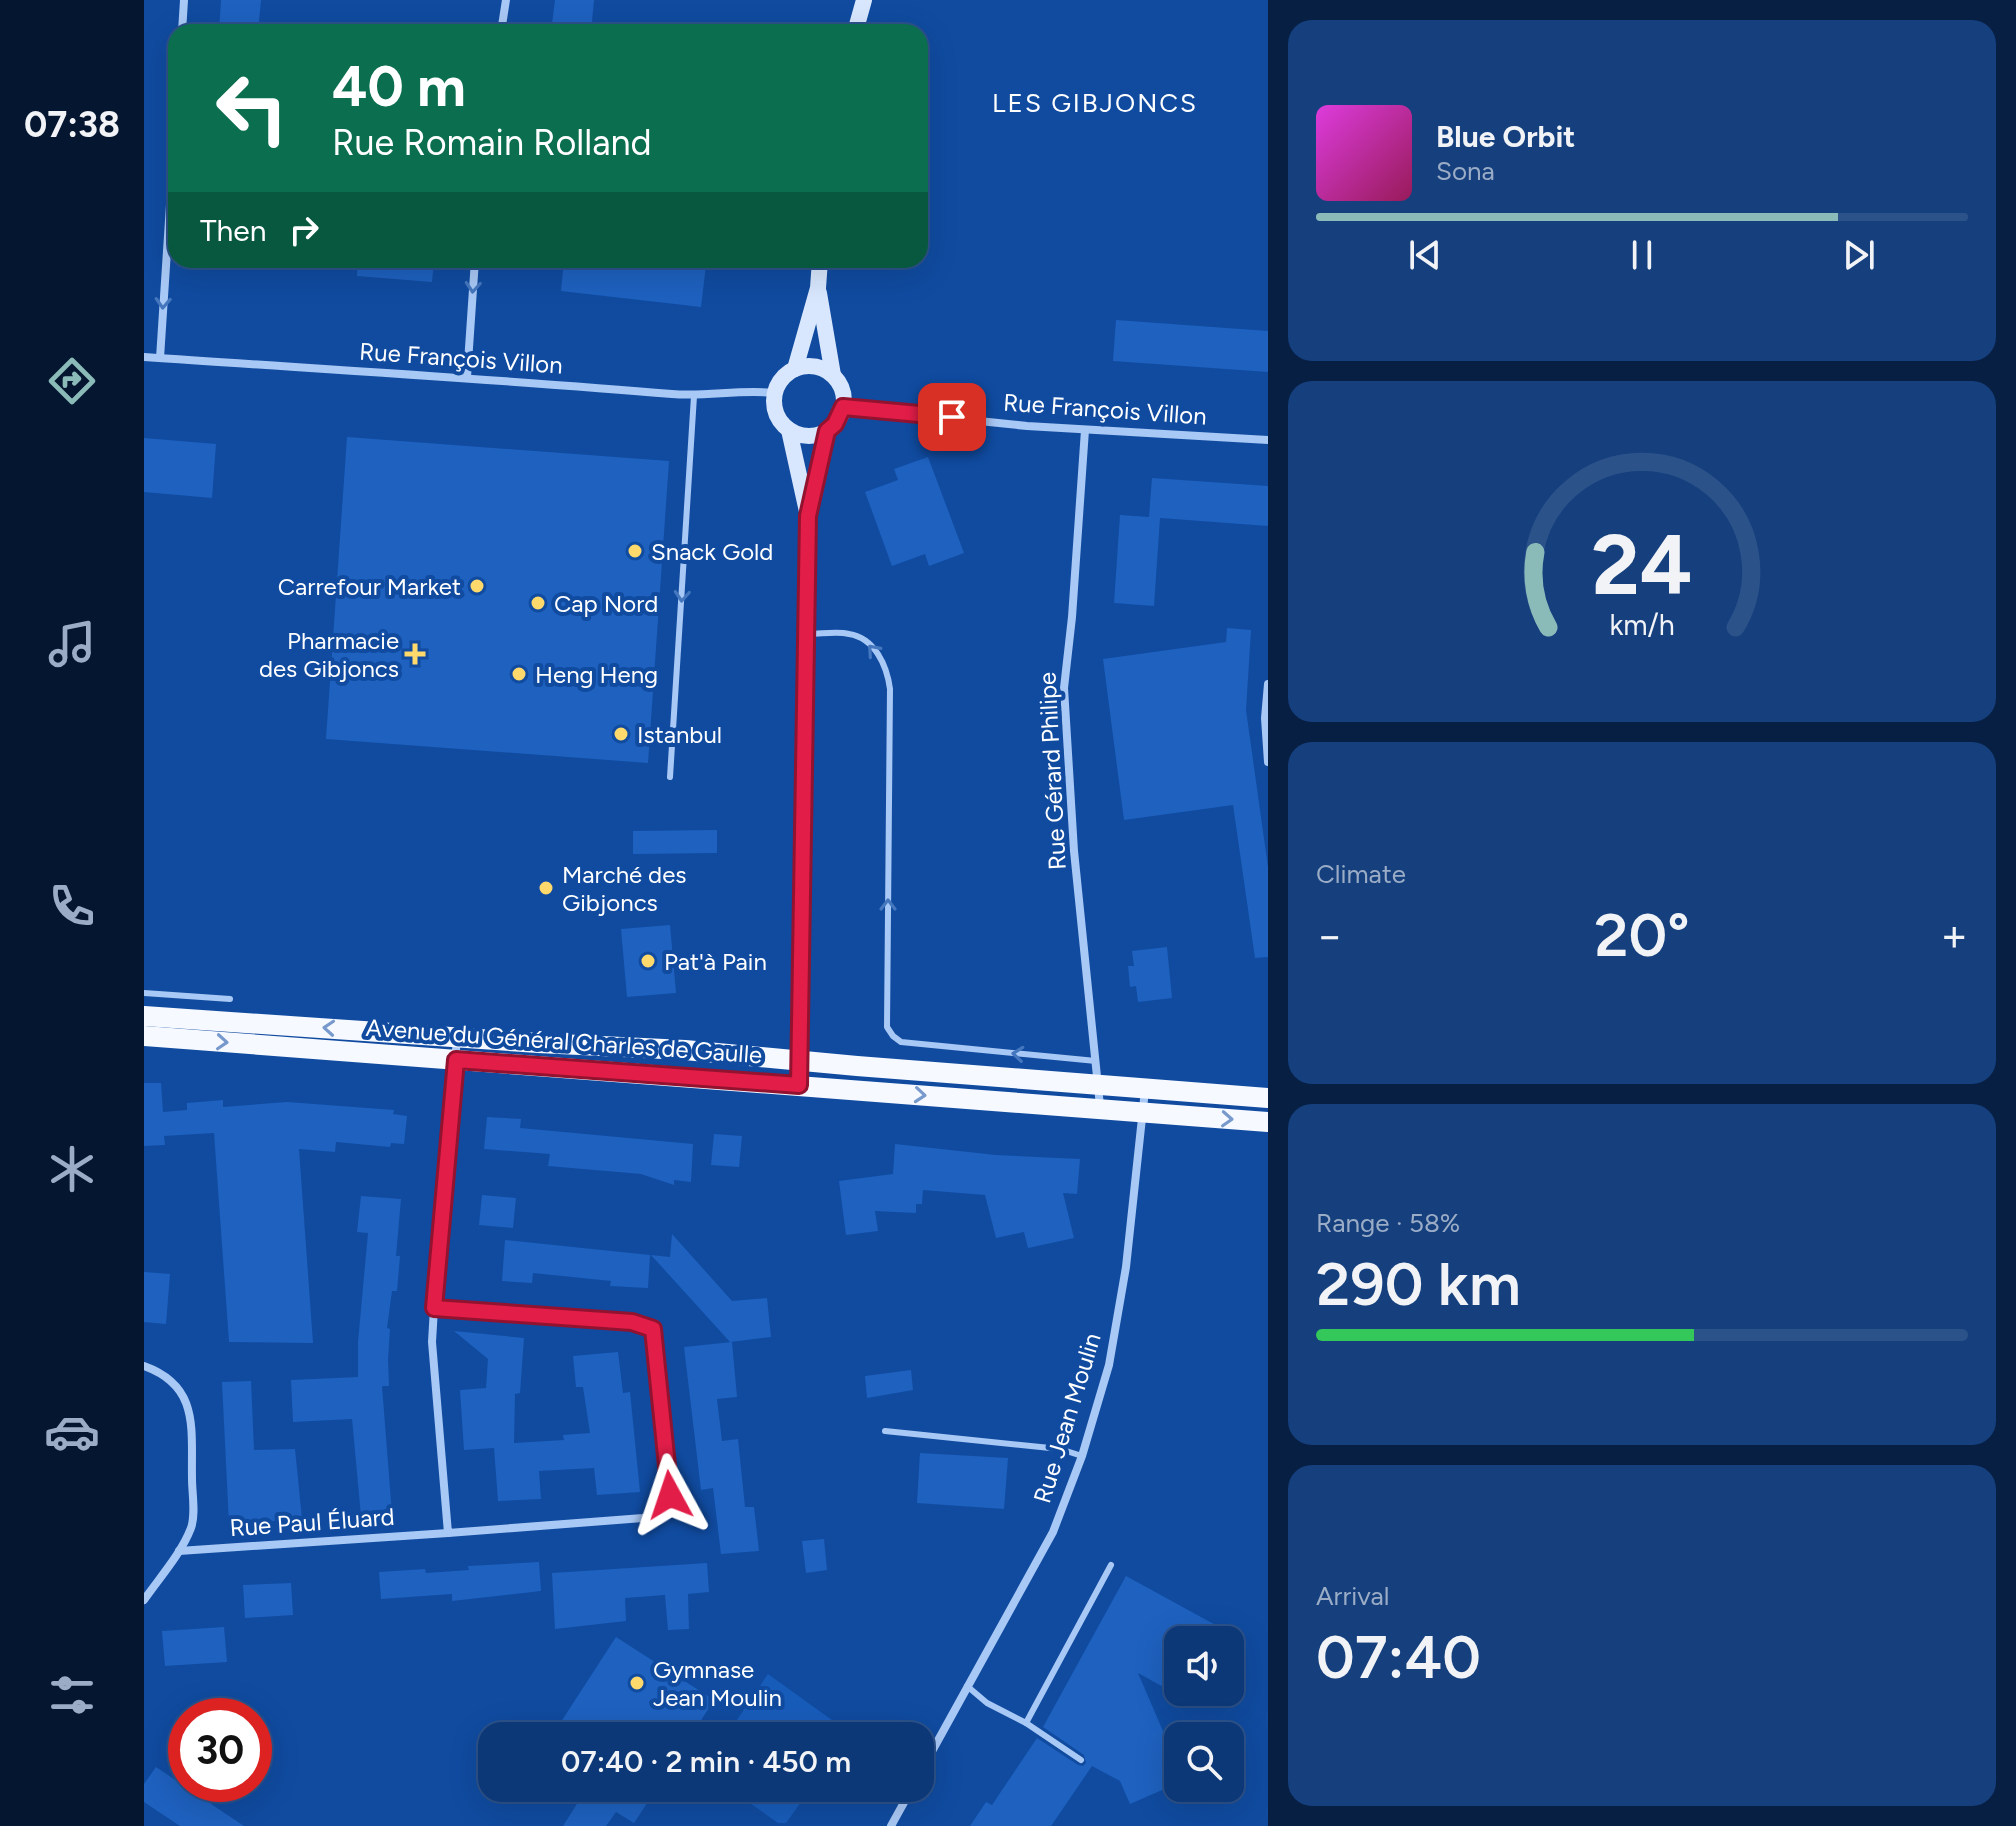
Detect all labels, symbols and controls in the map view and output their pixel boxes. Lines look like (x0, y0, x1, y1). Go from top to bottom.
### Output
text: 40 m (332, 53, 466, 120)
icon: left (200, 56, 304, 160)
district label: LES GIBJONCS (992, 87, 1198, 119)
text: 07:38 (24, 103, 120, 146)
text: Blue Orbit (1436, 118, 1575, 155)
text: Rue Romain Rolland (332, 121, 652, 164)
text: Sona (1436, 155, 1495, 187)
icon: right (282, 208, 326, 252)
text: Then (200, 212, 266, 249)
icon: previous (1403, 233, 1447, 277)
icon: pause (1620, 233, 1664, 277)
icon: next (1837, 233, 1881, 277)
one-way arrow (465, 281, 482, 294)
one-way arrow (155, 297, 172, 310)
street label: Rue François Villon (358, 336, 564, 380)
icon: directions (44, 353, 100, 409)
pin (918, 383, 986, 451)
street label: Rue François Villon (1002, 387, 1208, 431)
icon: arrive (930, 395, 974, 439)
text: 24 (1592, 514, 1692, 614)
place label: Snack Gold (651, 537, 773, 566)
marker: Snack Gold (626, 542, 644, 560)
place label: Carrefour Market (278, 572, 461, 601)
marker: Carrefour Market (468, 577, 486, 595)
place label: Cap Nord (554, 589, 658, 618)
one-way arrow (674, 590, 691, 603)
marker: Cap Nord (529, 594, 547, 612)
text: km/h (1609, 608, 1675, 642)
icon: music (44, 616, 100, 672)
place label: Pharmacie des Gibjoncs (259, 626, 399, 683)
marker: Pharmacie des Gibjoncs (406, 645, 424, 663)
one-way arrow (868, 645, 883, 660)
place label: Heng Heng (535, 660, 658, 689)
marker: Heng Heng (510, 665, 528, 683)
street label: Rue Gérard Philipe (1032, 671, 1072, 871)
place label: Istanbul (637, 720, 722, 749)
marker: Istanbul (612, 725, 630, 743)
text: Climate (1316, 858, 1406, 890)
place label: Marché des Gibjoncs (562, 860, 686, 917)
icon: phone (44, 878, 100, 934)
marker: Marché des Gibjoncs (537, 879, 555, 897)
one-way arrow (879, 898, 897, 911)
text: 20° (1594, 899, 1690, 971)
text: − (1316, 909, 1343, 962)
text: + (1941, 909, 1968, 962)
place label: Pat'à Pain (664, 947, 767, 976)
marker: Pat'à Pain (639, 952, 657, 970)
street label: Avenue du Général Charles de Gaulle (365, 1013, 763, 1069)
one-way arrow (322, 1020, 335, 1037)
one-way arrow (216, 1033, 229, 1050)
one-way arrow (1011, 1045, 1024, 1062)
one-way arrow (914, 1086, 927, 1103)
one-way arrow (1221, 1111, 1234, 1128)
icon: climate (44, 1141, 100, 1197)
text: Range · 58% (1316, 1207, 1460, 1239)
text: 290 km (1316, 1248, 1521, 1320)
street label: Rue Jean Moulin (1027, 1329, 1107, 1507)
icon: car (44, 1404, 100, 1460)
position arrow (628, 1453, 712, 1537)
street label: Rue Paul Éluard (229, 1502, 395, 1542)
text: Arrival (1316, 1580, 1389, 1612)
text: 07:40 (1316, 1621, 1481, 1693)
map controls (1164, 1626, 1244, 1802)
button: sound (1164, 1626, 1244, 1706)
place label: Gymnase Jean Moulin (653, 1655, 782, 1712)
icon: filters (44, 1667, 100, 1723)
marker: Gymnase Jean Moulin (628, 1674, 646, 1692)
speed limit sign: 30 (168, 1698, 272, 1802)
button: search (1164, 1722, 1244, 1802)
text: 07:40 · 2 min · 450 m (561, 1743, 851, 1780)

